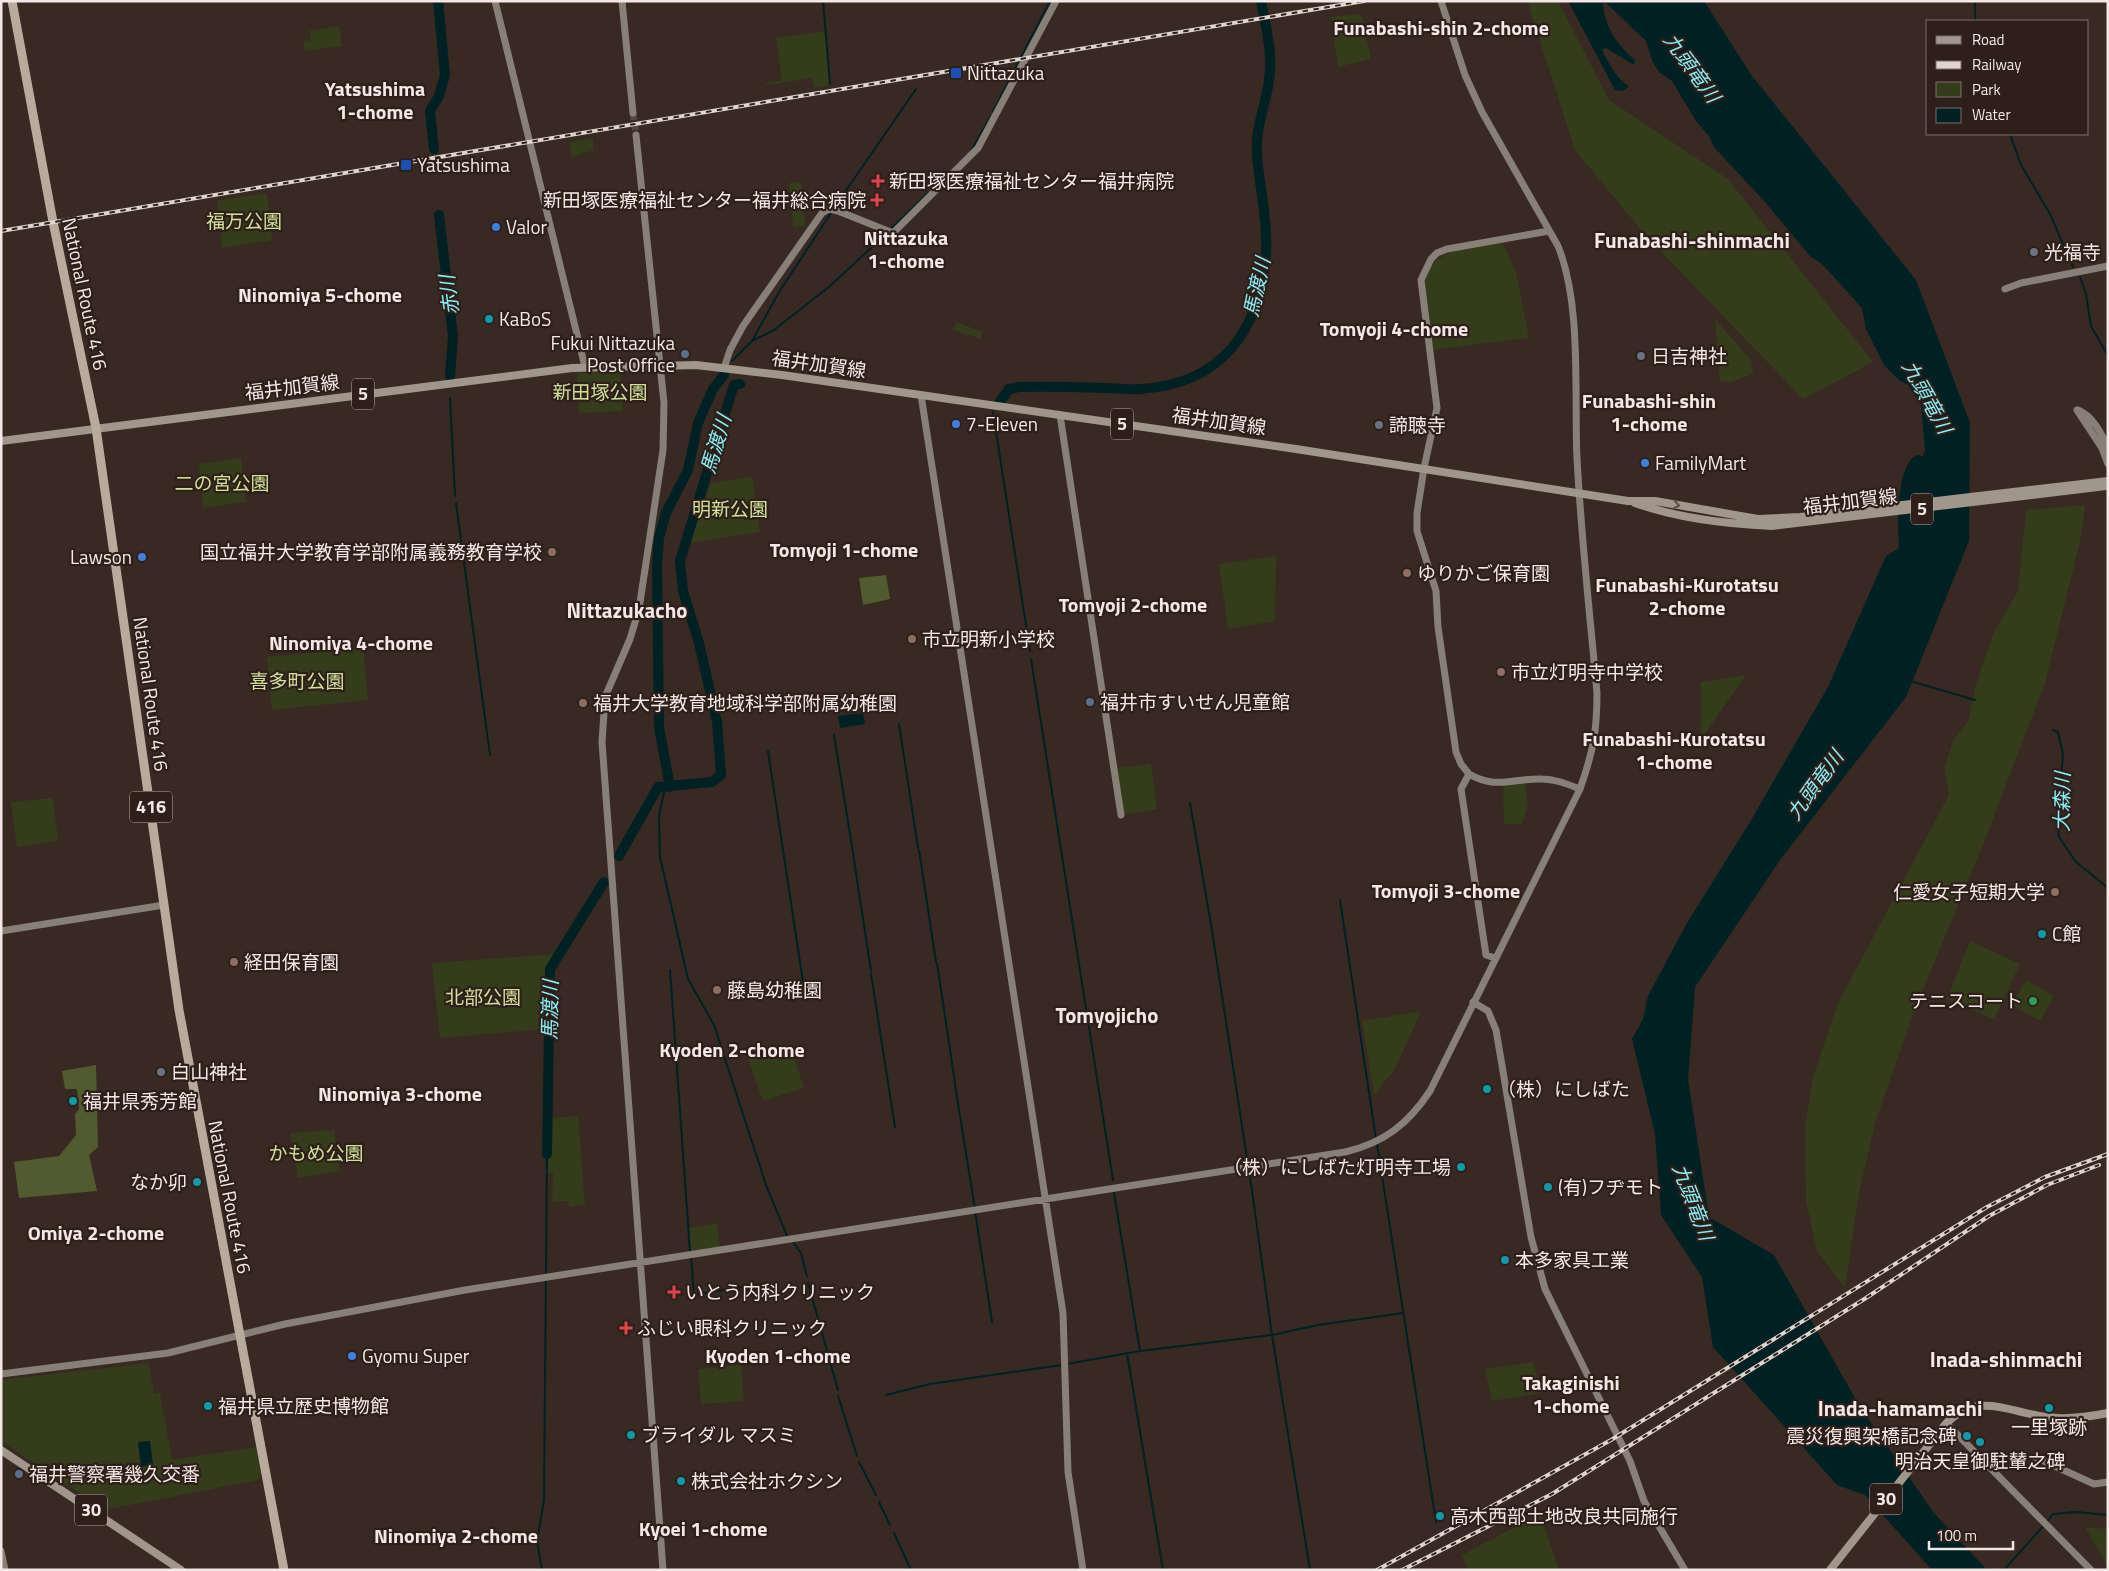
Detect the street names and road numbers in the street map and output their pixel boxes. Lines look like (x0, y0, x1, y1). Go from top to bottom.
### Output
street label: National Route 416 (55, 215, 116, 373)
street label: 福井加賀線 (770, 343, 868, 384)
street label: 福井加賀線 (243, 366, 341, 407)
road number: 5 (352, 378, 374, 409)
street label: 福井加賀線 (1170, 400, 1268, 441)
road number: 5 (1111, 408, 1133, 439)
street label: 福井加賀線 (1801, 480, 1899, 521)
road number: 5 (1911, 494, 1933, 524)
street label: National Route 416 (126, 615, 177, 773)
road number: 416 (130, 792, 172, 822)
street label: National Route 416 (201, 1118, 260, 1276)
road number: 30 (1870, 1484, 1902, 1515)
road number: 30 (75, 1494, 107, 1526)

